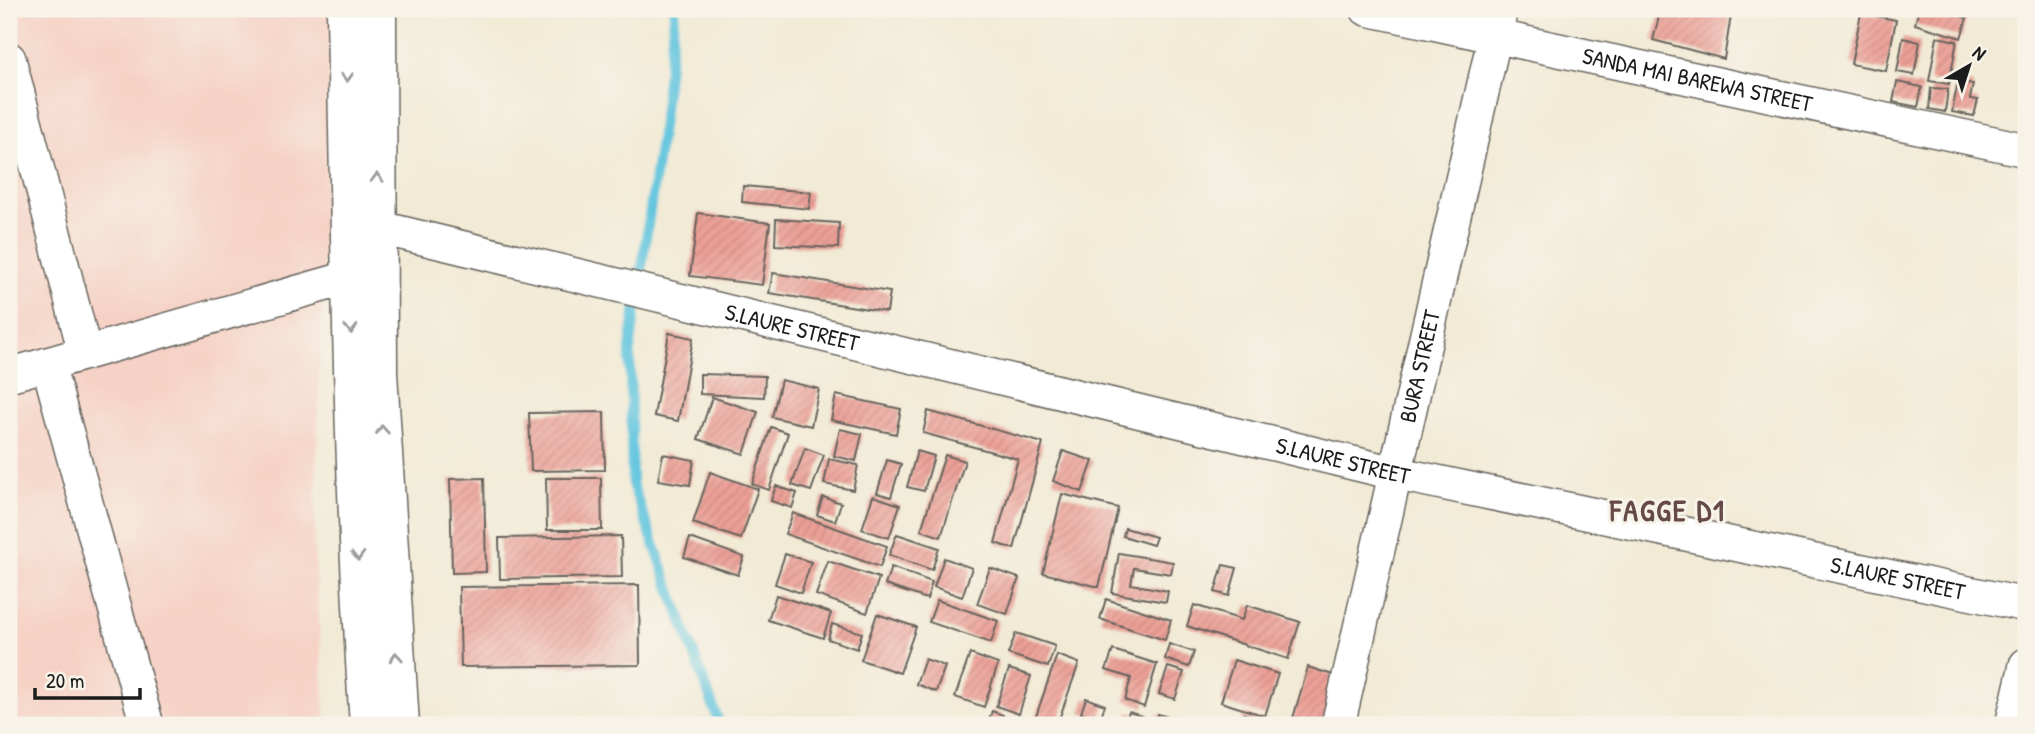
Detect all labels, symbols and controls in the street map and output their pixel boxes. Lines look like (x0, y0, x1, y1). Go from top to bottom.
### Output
north arrow (1934, 32, 2004, 102)
street label: SANDA MAI BAREWA STREET (1580, 40, 1816, 119)
text: N (1968, 40, 1992, 66)
one-way arrow (340, 72, 355, 83)
one-way arrow (369, 172, 385, 183)
street label: S.LAURE STREET (722, 296, 862, 358)
street label: BURA STREET (1391, 307, 1447, 425)
one-way arrow (343, 324, 359, 335)
one-way arrow (375, 424, 390, 435)
street label: S.LAURE STREET (1273, 429, 1413, 491)
district label: FAGGE D1 (1609, 490, 1726, 530)
street label: S.LAURE STREET (1828, 549, 1968, 607)
one-way arrow (351, 551, 366, 562)
one-way arrow (389, 651, 404, 662)
scale bar (35, 657, 140, 701)
text: 20 m (46, 666, 84, 695)

